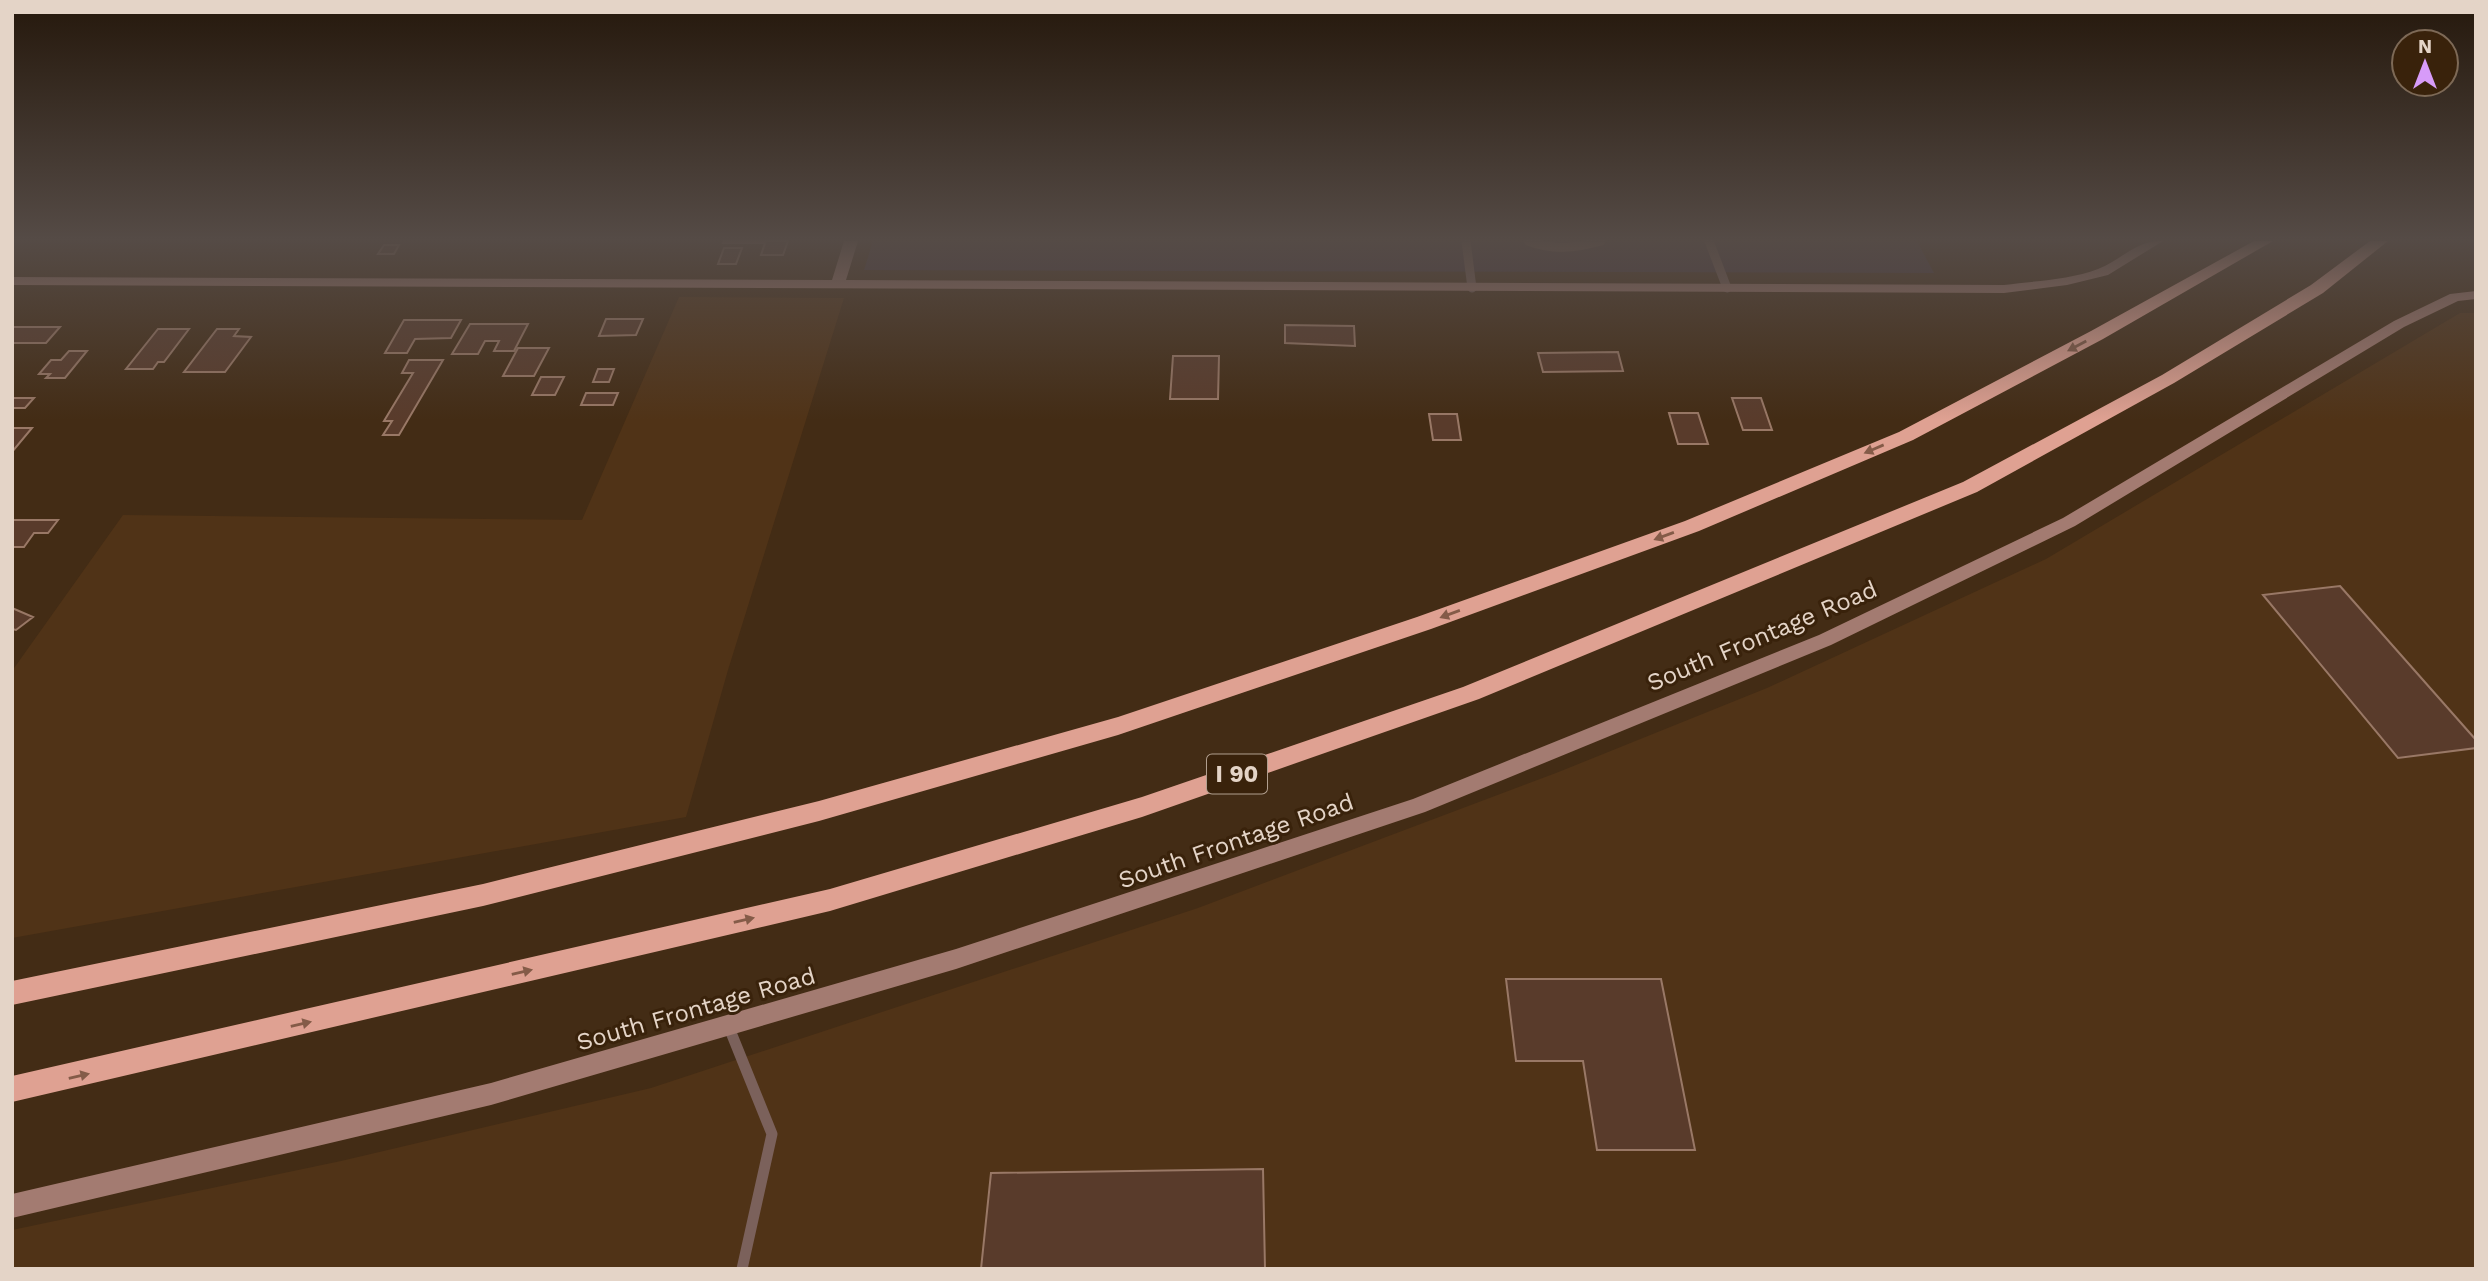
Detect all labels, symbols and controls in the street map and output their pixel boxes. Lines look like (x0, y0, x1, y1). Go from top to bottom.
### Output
north arrow (2390, 28, 2460, 98)
text: N (2418, 35, 2432, 58)
one-way arrow (2066, 339, 2086, 351)
one-way arrow (1864, 444, 1885, 455)
one-way arrow (1653, 531, 1674, 542)
street label: South Frontage Road (1643, 575, 1881, 697)
one-way arrow (1440, 609, 1461, 620)
road number: I 90 (1207, 754, 1267, 794)
street label: South Frontage Road (1115, 788, 1357, 894)
one-way arrow (733, 914, 755, 925)
street label: South Frontage Road (573, 962, 819, 1056)
one-way arrow (511, 966, 533, 977)
one-way arrow (290, 1018, 312, 1029)
one-way arrow (68, 1070, 90, 1081)

